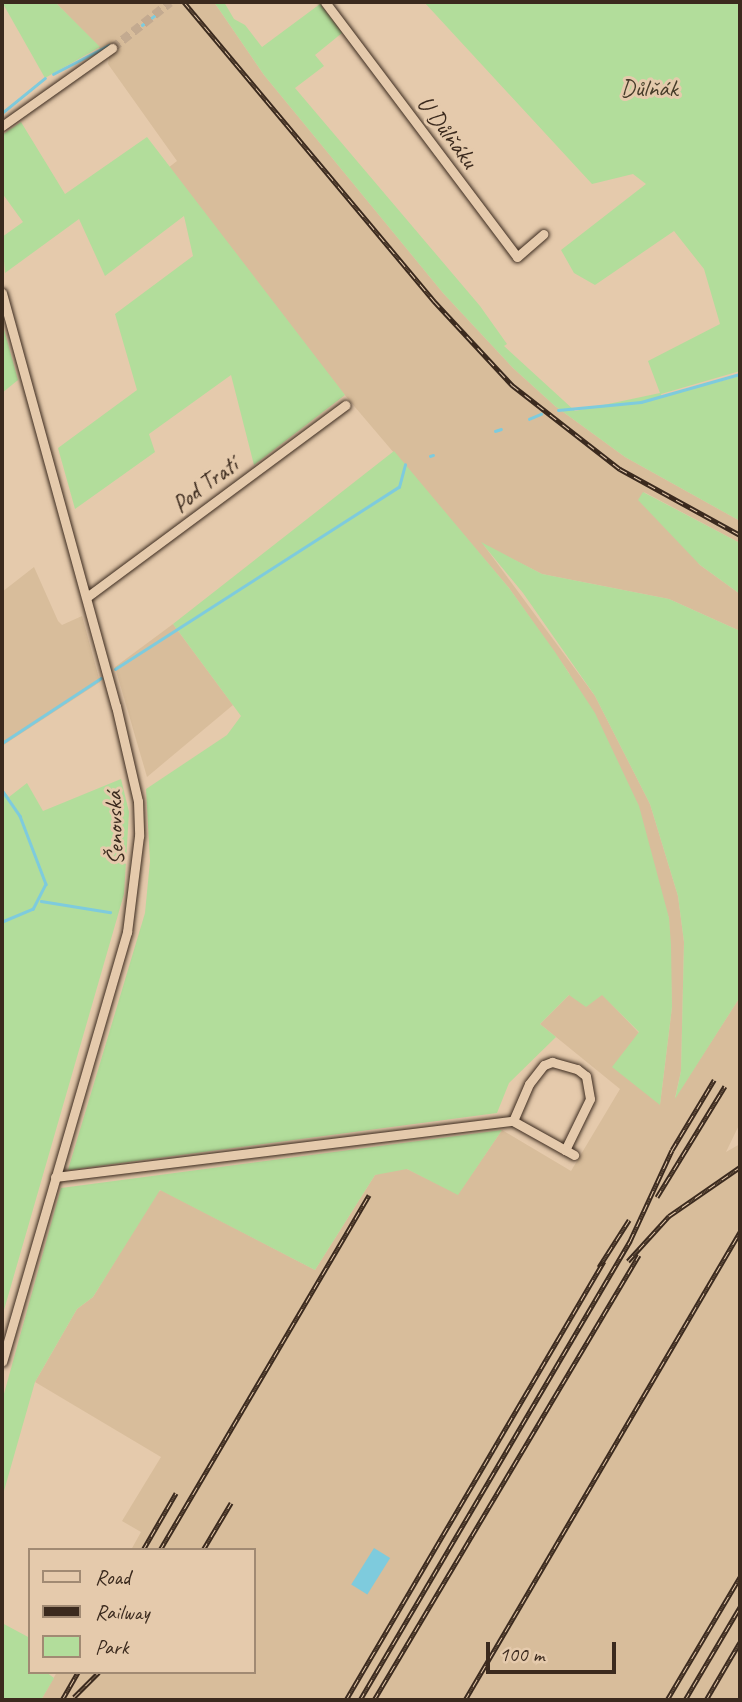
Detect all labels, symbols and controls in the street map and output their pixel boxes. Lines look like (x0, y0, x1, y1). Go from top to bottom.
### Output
park label: Důlňák (621, 75, 677, 103)
street label: U Důlňáku (410, 90, 484, 174)
street label: Pod Tratí (167, 451, 243, 519)
street label: Šenovská (99, 790, 131, 866)
legend (28, 1548, 256, 1674)
text: Road (95, 1564, 130, 1590)
text: Railway (95, 1599, 149, 1625)
scale bar (490, 1628, 620, 1672)
text: Park (95, 1634, 128, 1660)
text: 100 m (499, 1641, 544, 1667)

